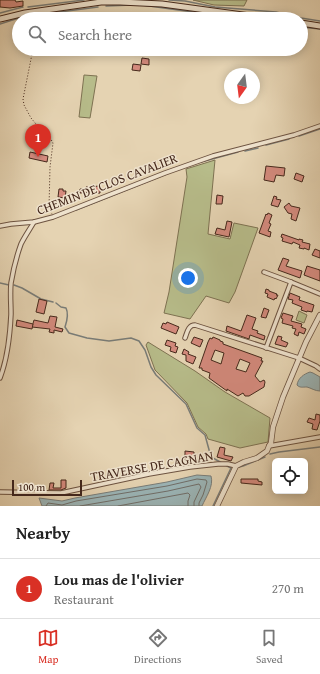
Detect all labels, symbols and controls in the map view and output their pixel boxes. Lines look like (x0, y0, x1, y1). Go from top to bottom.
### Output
search box (12, 12, 308, 56)
icon: search (26, 23, 48, 45)
text: Search here (58, 24, 132, 45)
north arrow (224, 68, 260, 104)
pin: 1 (25, 124, 51, 157)
street label: CHEMIN DE CLOS CAVALIER (34, 148, 181, 220)
your location (178, 268, 198, 288)
street label: TRAVERSE DE CAGNAN (89, 446, 215, 486)
map controls (272, 458, 308, 494)
button: locate (272, 458, 308, 494)
scale bar (12, 478, 82, 497)
text: 100 m (18, 479, 45, 495)
text: Nearby (16, 520, 70, 545)
text: Lou mas de l'olivier (54, 569, 184, 590)
text: 1 (26, 579, 32, 598)
text: 270 m (272, 579, 304, 598)
text: Restaurant (54, 590, 114, 609)
tab: Map (37, 627, 59, 667)
tab: Directions (134, 627, 181, 667)
tab: Saved (256, 627, 283, 667)

